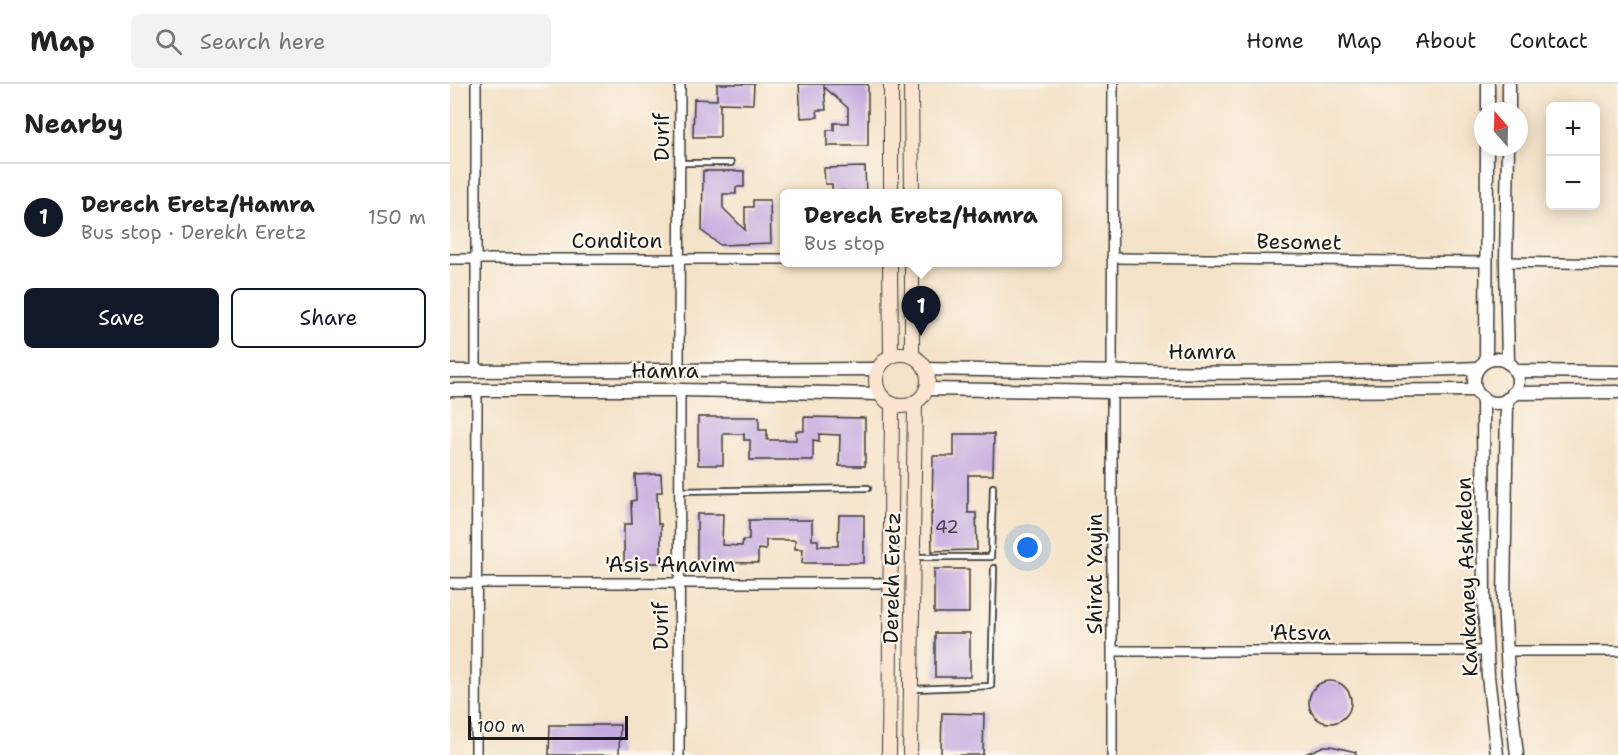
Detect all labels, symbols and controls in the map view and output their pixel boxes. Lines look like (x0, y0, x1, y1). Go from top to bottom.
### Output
search box (131, 14, 551, 68)
text: Map (30, 22, 95, 60)
icon: search (152, 25, 185, 58)
text: Search here (200, 27, 325, 56)
text: Home (1246, 27, 1304, 55)
text: Map (1337, 27, 1382, 55)
text: About (1415, 27, 1476, 55)
text: Contact (1509, 27, 1588, 55)
north arrow (1474, 102, 1528, 156)
map controls (1546, 102, 1600, 210)
button: + (1546, 102, 1600, 156)
text: Nearby (24, 106, 123, 141)
street label: Durif (648, 112, 676, 161)
button: − (1546, 156, 1600, 210)
popup (780, 189, 1062, 267)
text: Derech Eretz/Hamra (81, 190, 315, 219)
text: Derech Eretz/Hamra (804, 201, 1038, 230)
text: 1 (39, 204, 48, 230)
text: 150 m (368, 204, 426, 230)
text: Bus stop · Derekh Eretz (81, 219, 307, 245)
street label: Conditon (572, 227, 663, 255)
street label: Besomet (1256, 227, 1342, 257)
text: Bus stop (804, 230, 885, 256)
pin: 1 (902, 286, 940, 336)
button: Save (24, 288, 219, 348)
button: Share (231, 288, 426, 348)
street label: Hamra (1168, 338, 1236, 366)
street label: Hamra (631, 357, 699, 385)
street label: Kankaney Ashkelon (1450, 477, 1484, 677)
street label: Derekh Eretz (877, 512, 907, 644)
street label: Shirat Yayin (1081, 513, 1109, 635)
house number: 42 (935, 515, 959, 539)
your location (1013, 533, 1042, 562)
street label: 'Asis 'Anavim (605, 551, 735, 579)
street label: Durif (647, 601, 675, 650)
street label: 'Atsva (1269, 619, 1331, 647)
scale bar (468, 713, 628, 740)
text: 100 m (477, 716, 525, 737)

